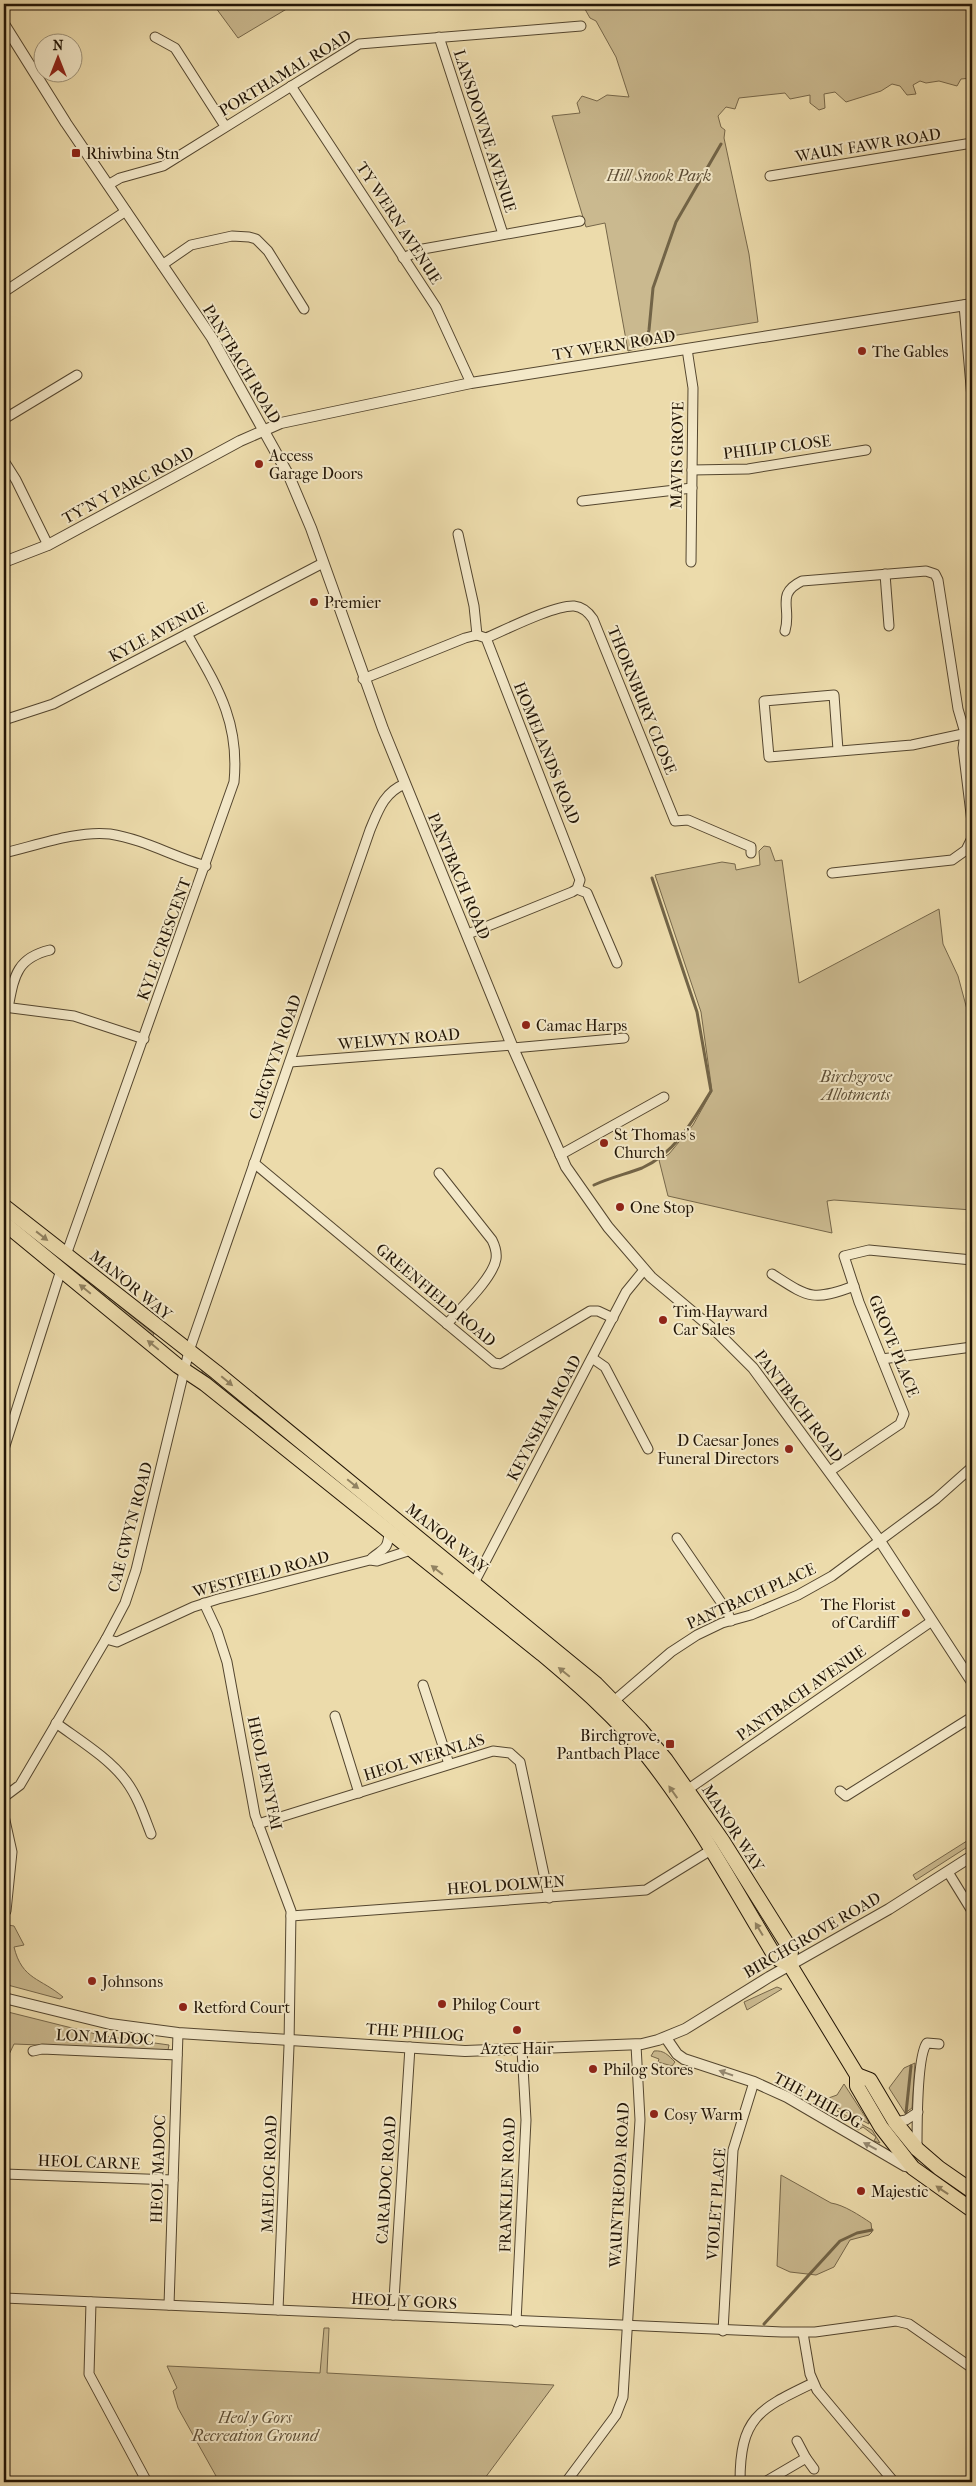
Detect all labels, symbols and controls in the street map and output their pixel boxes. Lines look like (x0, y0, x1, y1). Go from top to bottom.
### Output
street label: PORTHAMAL ROAD (215, 26, 355, 120)
north arrow (32, 32, 82, 82)
text: N (53, 37, 64, 54)
street label: LANSDOWNE AVENUE (450, 47, 520, 215)
street label: WAUN FAWR ROAD (793, 124, 942, 166)
place label: Rhiwbina Stn (86, 144, 180, 163)
marker: Rhiwbina Stn (70, 147, 82, 159)
street label: TY WERN AVENUE (352, 158, 446, 288)
park label: Hill Snook Park (606, 166, 711, 185)
street label: PANTBACH ROAD (199, 301, 285, 427)
street label: TY WERN ROAD (551, 326, 677, 364)
place label: The Gables (872, 342, 949, 361)
marker: The Gables (856, 345, 868, 357)
street label: MAVIS GROVE (667, 401, 687, 509)
street label: PHILIP CLOSE (722, 431, 832, 463)
street label: TY'N Y PARC ROAD (59, 442, 197, 528)
place label: Access Garage Doors (268, 446, 363, 483)
marker: Access Garage Doors (253, 458, 265, 470)
place label: Premier (324, 593, 381, 612)
marker: Premier (308, 596, 320, 608)
street label: KYLE AVENUE (105, 598, 211, 666)
street label: THORNBURY CLOSE (604, 623, 681, 777)
street label: HOMELANDS ROAD (510, 679, 584, 827)
street label: PANTBACH ROAD (424, 810, 494, 942)
street label: KYLE CRESCENT (133, 875, 195, 1003)
street label: CAEGWYN ROAD (245, 992, 305, 1122)
place label: Camac Harps (536, 1016, 627, 1035)
marker: Camac Harps (520, 1019, 532, 1031)
street label: WELWYN ROAD (336, 1024, 461, 1054)
park label: Birchgrove Allotments (819, 1067, 892, 1104)
place label: St Thomas's Church (614, 1125, 695, 1162)
marker: St Thomas's Church (598, 1137, 610, 1149)
place label: One Stop (630, 1198, 694, 1217)
marker: One Stop (614, 1201, 626, 1213)
one-way arrow (35, 1231, 49, 1241)
street label: GREENFIELD ROAD (372, 1239, 500, 1351)
street label: MANOR WAY (86, 1246, 177, 1325)
one-way arrow (79, 1284, 92, 1295)
street label: GROVE PLACE (865, 1292, 923, 1400)
place label: Tim Hayward Car Sales (673, 1302, 768, 1339)
marker: Tim Hayward Car Sales (657, 1314, 669, 1326)
one-way arrow (147, 1340, 160, 1351)
street label: PANTBACH ROAD (751, 1346, 847, 1466)
street label: KEYNSHAM ROAD (503, 1352, 585, 1484)
one-way arrow (221, 1375, 233, 1386)
place label: D Caesar Jones Funeral Directors (657, 1431, 779, 1468)
marker: D Caesar Jones Funeral Directors (783, 1443, 795, 1455)
street label: CAE GWYN ROAD (103, 1460, 157, 1594)
one-way arrow (346, 1479, 359, 1490)
street label: MANOR WAY (402, 1499, 493, 1578)
street label: WESTFIELD ROAD (190, 1547, 331, 1602)
street label: PANTBACH PLACE (683, 1559, 819, 1633)
one-way arrow (431, 1565, 444, 1576)
place label: The Florist of Cardiff (820, 1595, 900, 1632)
marker: The Florist of Cardiff (900, 1607, 912, 1619)
street label: PANTBACH AVENUE (733, 1641, 870, 1745)
one-way arrow (557, 1667, 570, 1678)
street label: HEOL PENYFAI (244, 1714, 286, 1832)
place label: Birchgrove, Pantbach Place (557, 1726, 660, 1763)
street label: HEOL WERNLAS (361, 1730, 487, 1784)
marker: Birchgrove, Pantbach Place (664, 1738, 676, 1750)
street label: MANOR WAY (698, 1781, 769, 1876)
one-way arrow (668, 1785, 678, 1798)
street label: HEOL DOLWEN (446, 1871, 566, 1899)
street label: BIRCHGROVE ROAD (740, 1888, 884, 1982)
one-way arrow (755, 1923, 764, 1936)
place label: Johnsons (100, 1972, 163, 1991)
marker: Johnsons (86, 1975, 98, 1987)
place label: Philog Court (452, 1995, 540, 2014)
place label: Retford Court (193, 1998, 290, 2017)
marker: Philog Court (436, 1998, 448, 2010)
marker: Retford Court (177, 2001, 189, 2013)
street label: THE PHILOG (365, 2019, 465, 2045)
marker: Aztec Hair Studio (511, 2024, 523, 2036)
street label: LON MADOC (55, 2025, 155, 2049)
place label: Aztec Hair Studio (479, 2039, 554, 2076)
place label: Philog Stores (603, 2060, 693, 2079)
marker: Philog Stores (587, 2063, 599, 2075)
one-way arrow (718, 2068, 733, 2076)
street label: THE PHILOG (770, 2068, 866, 2132)
street label: WAUNTREODA ROAD (605, 2102, 633, 2269)
place label: Cosy Warm (664, 2105, 743, 2124)
marker: Cosy Warm (648, 2108, 660, 2120)
street label: HEOL MADOC (147, 2114, 169, 2224)
street label: MAELOG ROAD (257, 2115, 281, 2233)
street label: CARADOC ROAD (372, 2115, 400, 2245)
street label: FRANKLEN ROAD (495, 2117, 519, 2253)
one-way arrow (863, 2142, 877, 2150)
street label: VIOLET PLACE (703, 2147, 729, 2262)
street label: HEOL CARNE (37, 2151, 141, 2173)
place label: Majestic (871, 2182, 928, 2201)
marker: Majestic (855, 2185, 867, 2197)
one-way arrow (935, 2185, 949, 2195)
street label: HEOL Y GORS (351, 2289, 457, 2313)
park label: Heol y Gors Recreation Ground (191, 2408, 320, 2445)

